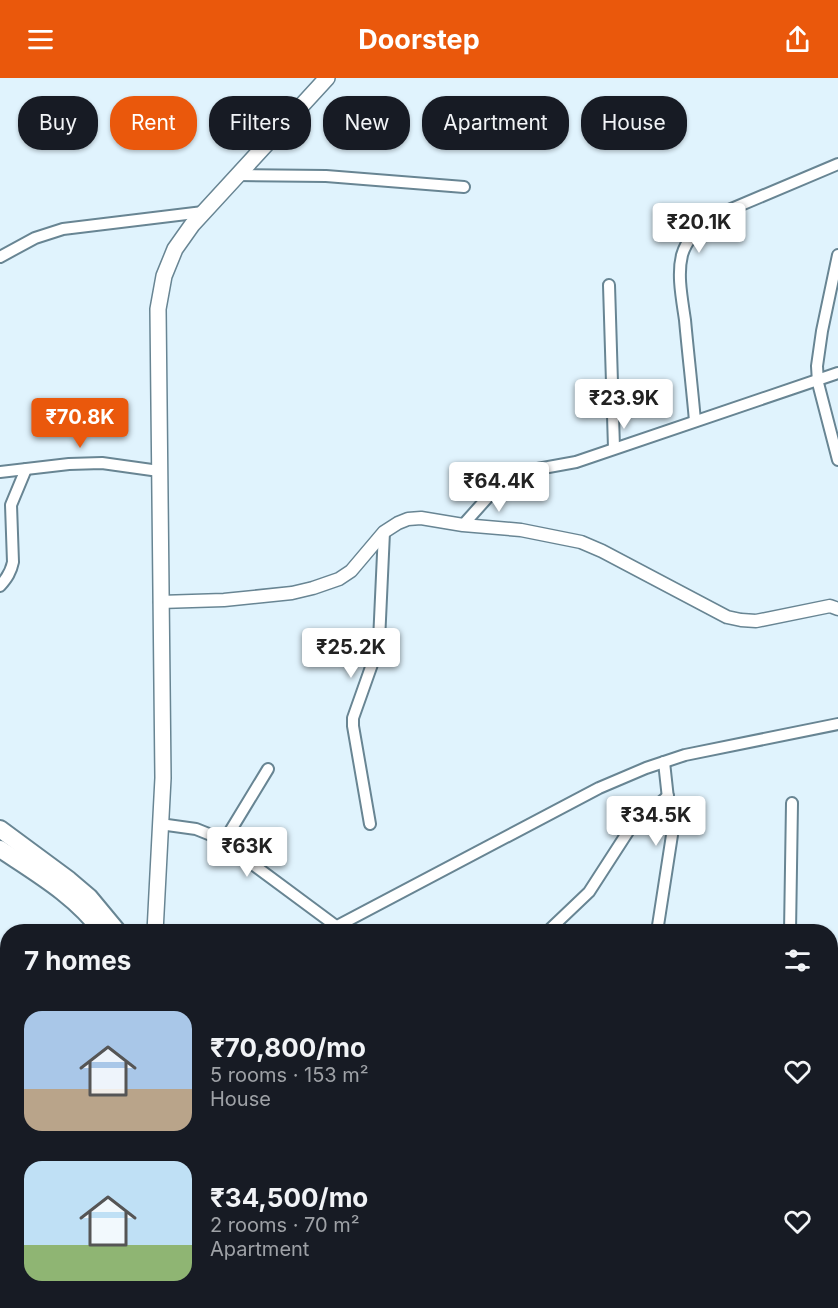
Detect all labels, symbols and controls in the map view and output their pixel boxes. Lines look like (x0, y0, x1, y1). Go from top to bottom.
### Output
icon: menu (24, 23, 57, 56)
text: Doorstep (358, 23, 480, 56)
icon: share (781, 23, 814, 56)
chip: Buy (18, 96, 98, 150)
chip: Rent (110, 96, 197, 150)
chip: Filters (209, 96, 311, 150)
chip: New (323, 96, 410, 150)
chip: Apartment (422, 96, 569, 150)
chip: House (581, 96, 687, 150)
pin: ₹20.1K (650, 203, 748, 254)
text: ₹20.1K (667, 210, 731, 234)
pin: ₹23.9K (575, 379, 673, 430)
text: ₹23.9K (589, 386, 659, 410)
pin: ₹70.8K (31, 398, 129, 449)
text: ₹70.8K (45, 405, 115, 429)
pin: ₹64.4K (450, 462, 548, 513)
text: ₹64.4K (463, 469, 535, 493)
pin: ₹25.2K (302, 628, 400, 679)
text: ₹25.2K (316, 635, 386, 659)
pin: ₹34.5K (607, 796, 705, 847)
text: ₹34.5K (621, 803, 691, 827)
pin: ₹63K (211, 827, 283, 878)
text: ₹63K (221, 834, 273, 858)
icon: filters (781, 944, 814, 977)
text: 7 homes (24, 945, 131, 976)
text: ₹70,800/mo (210, 1032, 366, 1063)
icon: home (72, 1035, 144, 1107)
icon: heart (781, 1055, 814, 1088)
text: 5 rooms · 153 m² (210, 1063, 369, 1087)
text: House (210, 1087, 271, 1111)
text: ₹34,500/mo (210, 1182, 368, 1213)
icon: home (72, 1185, 144, 1257)
icon: heart (781, 1205, 814, 1238)
text: 2 rooms · 70 m² (210, 1213, 360, 1237)
text: Apartment (210, 1237, 309, 1261)

